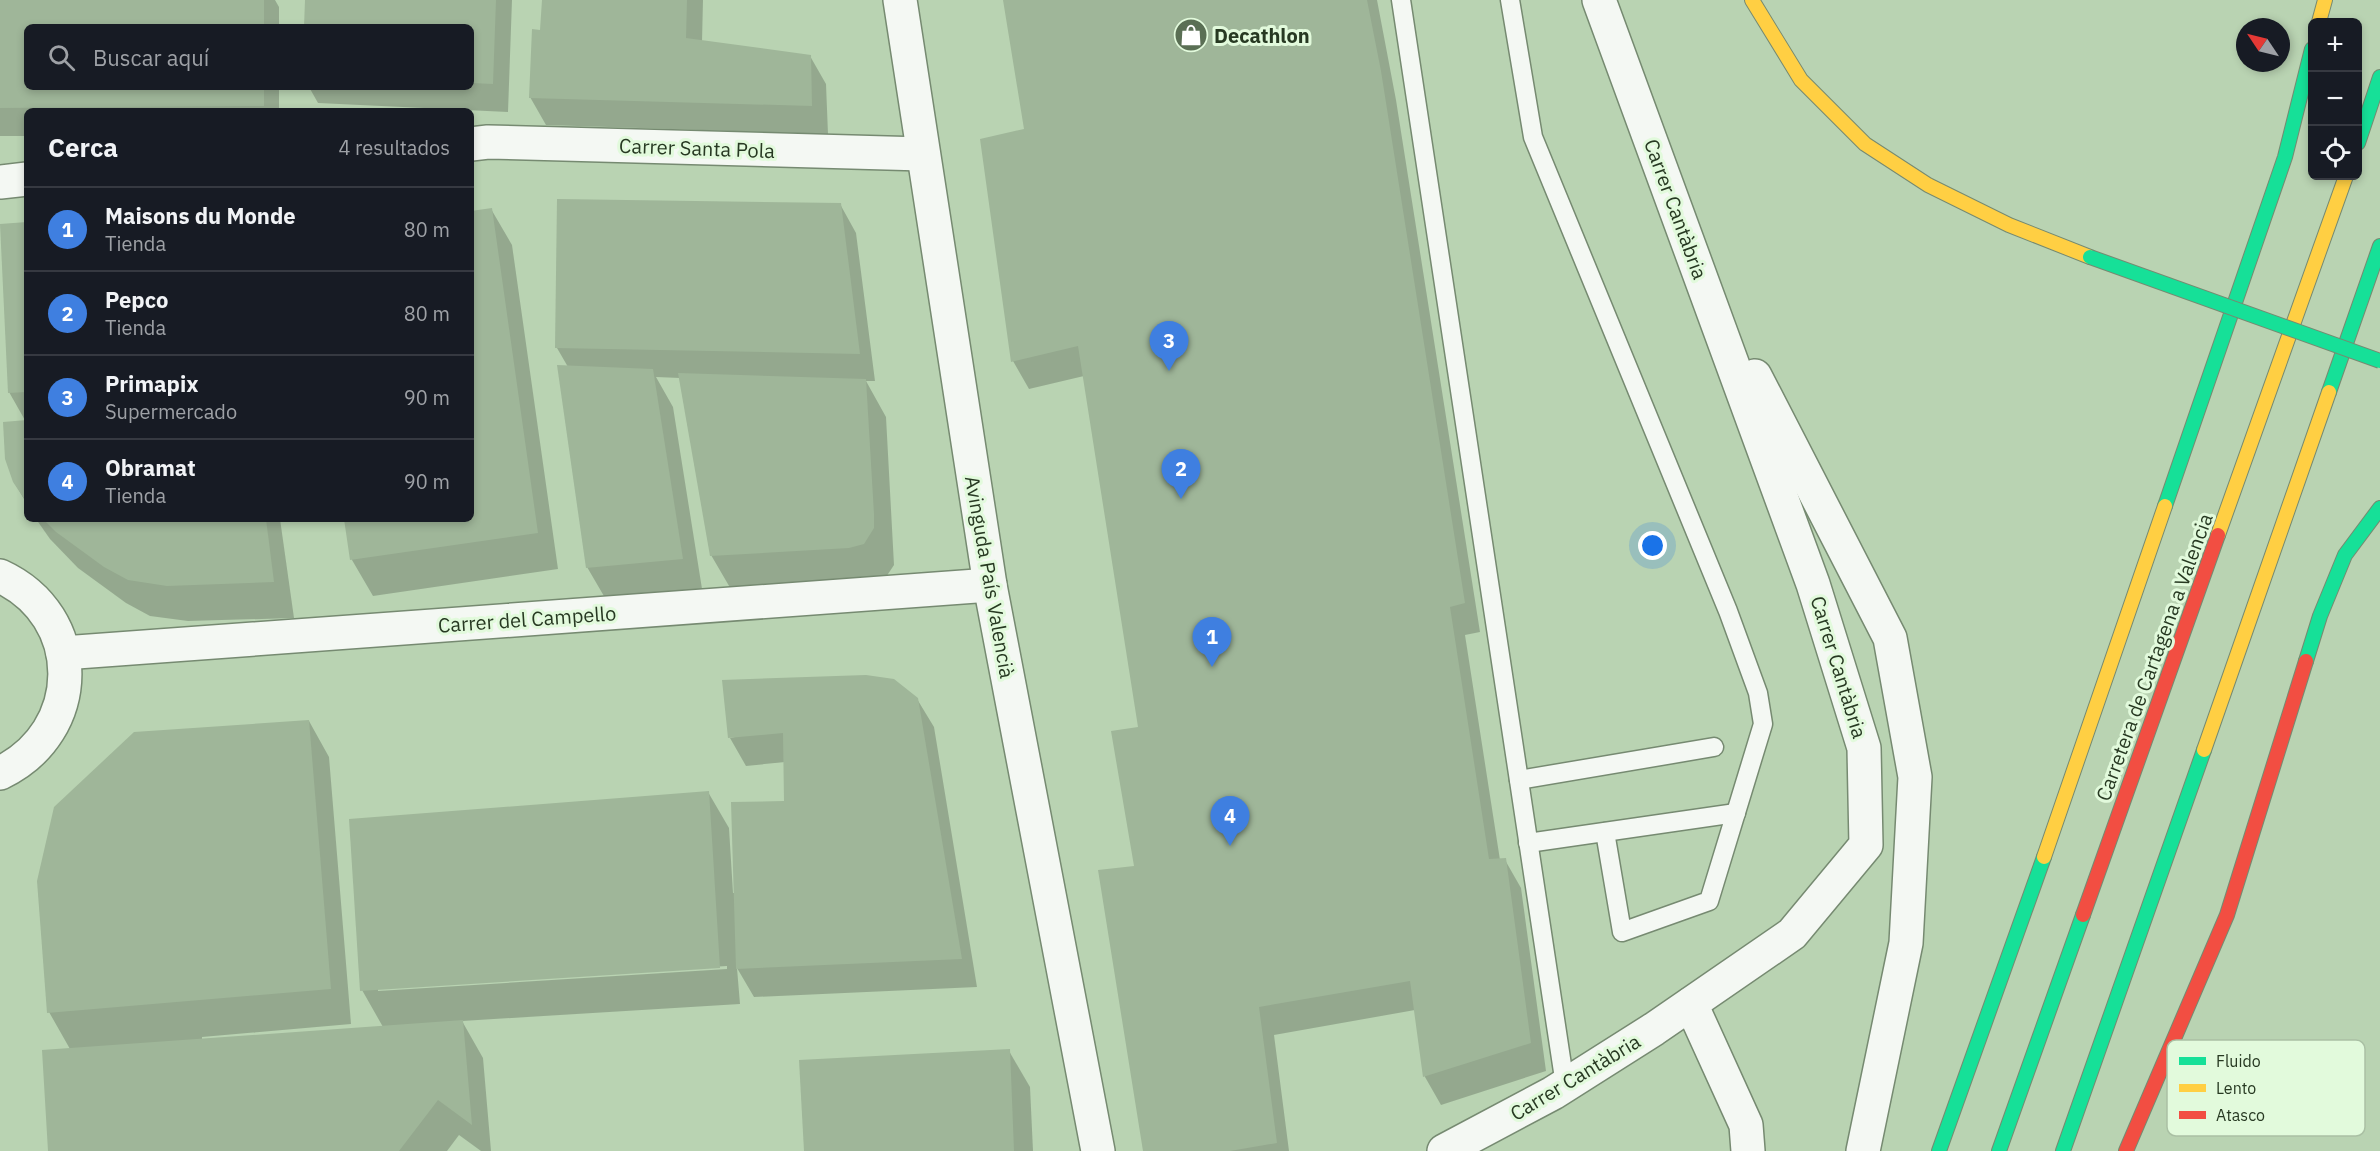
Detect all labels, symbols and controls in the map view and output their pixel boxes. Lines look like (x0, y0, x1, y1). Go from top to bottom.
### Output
shop icon: Decathlon (1173, 17, 1209, 53)
north arrow (2236, 18, 2290, 72)
map controls (2308, 18, 2362, 180)
button: + (2308, 18, 2362, 72)
place label: Decathlon (1214, 22, 1310, 49)
search box (24, 24, 474, 90)
icon: search (45, 41, 78, 74)
text: Buscar aquí (93, 43, 209, 72)
button: − (2308, 72, 2362, 126)
button: locate (2308, 126, 2362, 180)
text: Cerca (48, 130, 118, 164)
street label: Carrer Santa Pola (619, 132, 776, 164)
text: 4 resultados (338, 134, 450, 161)
street label: Carrer Cantàbria (1638, 135, 1714, 283)
text: Maisons du Monde (105, 201, 296, 230)
text: 1 (62, 216, 74, 243)
text: 80 m (404, 216, 450, 243)
text: Tienda (105, 230, 166, 257)
text: Pepco (105, 285, 168, 314)
text: 2 (62, 300, 74, 327)
text: 80 m (404, 300, 450, 327)
text: Tienda (105, 314, 166, 341)
pin: 3 (1150, 322, 1188, 371)
text: Primapix (105, 369, 199, 398)
text: 3 (62, 384, 74, 411)
text: 90 m (404, 384, 450, 411)
text: Supermercado (105, 398, 237, 425)
pin: 2 (1162, 450, 1200, 499)
text: Obramat (105, 453, 196, 482)
text: 4 (62, 468, 74, 495)
text: 90 m (404, 468, 450, 495)
street label: Avinguda País Valencià (959, 474, 1021, 681)
text: Tienda (105, 482, 166, 509)
street label: Carretera de Cartagena a Valencia (2089, 509, 2219, 805)
your location (1638, 531, 1667, 560)
street label: Carrer Cantàbria (1805, 593, 1874, 742)
street label: Carrer del Campello (437, 599, 617, 639)
pin: 1 (1192, 618, 1232, 667)
pin: 4 (1210, 796, 1250, 846)
street label: Carrer Cantàbria (1505, 1027, 1645, 1127)
legend (2167, 1040, 2365, 1136)
text: Fluido (2216, 1051, 2261, 1071)
text: Lento (2216, 1078, 2256, 1098)
text: Atasco (2216, 1105, 2265, 1125)

